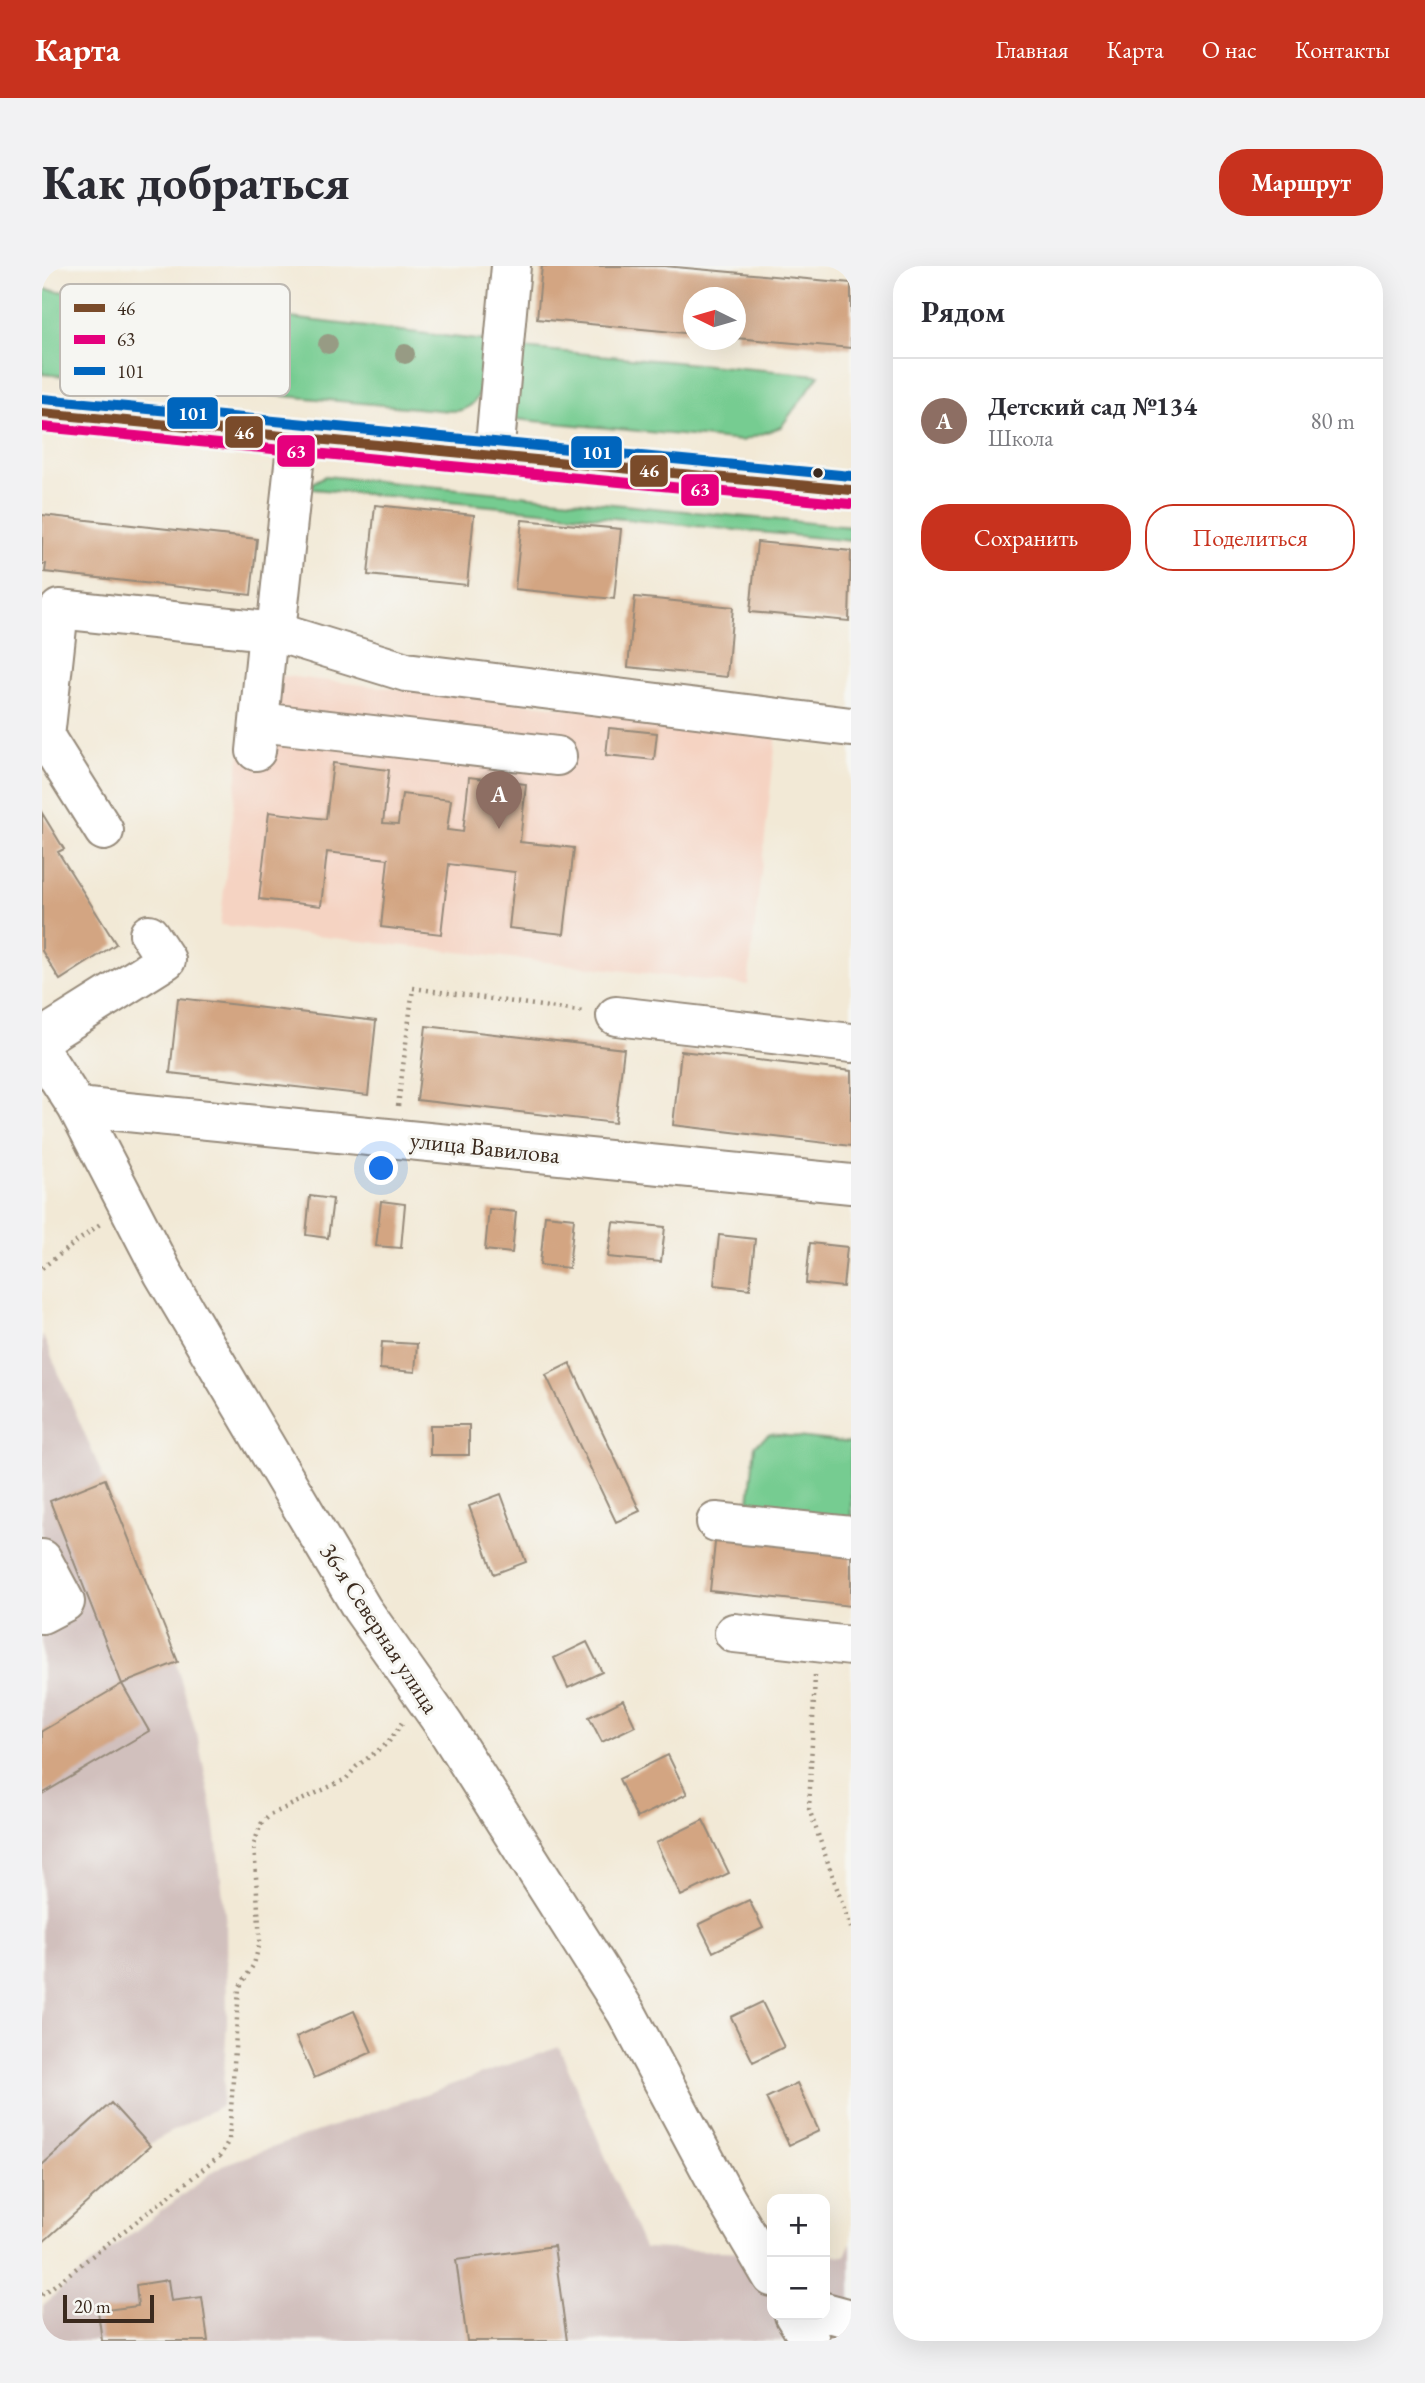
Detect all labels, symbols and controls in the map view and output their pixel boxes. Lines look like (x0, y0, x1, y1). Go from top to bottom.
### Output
text: Карта (35, 28, 120, 71)
text: Главная (995, 34, 1069, 65)
text: Карта (1107, 34, 1164, 65)
text: О нас (1202, 34, 1257, 65)
text: Контакты (1295, 34, 1390, 65)
button: Маршрут (1219, 149, 1383, 216)
text: Как добраться (42, 150, 350, 214)
legend (60, 284, 290, 396)
north arrow (683, 287, 746, 350)
text: Рядом (921, 292, 1005, 331)
text: 46 (117, 296, 135, 321)
text: 63 (117, 327, 135, 352)
text: 101 (117, 359, 144, 384)
text: Детский сад №134 (988, 389, 1197, 423)
line badge: 101 (166, 396, 219, 430)
text: 101 (178, 401, 208, 426)
text: A (936, 406, 952, 436)
text: 80 m (1310, 406, 1355, 436)
line badge: 46 (224, 415, 264, 449)
text: 46 (234, 420, 254, 445)
text: Школа (988, 423, 1053, 453)
line badge: 63 (276, 434, 316, 468)
line badge: 101 (570, 435, 623, 469)
text: 63 (286, 439, 306, 464)
text: 101 (582, 440, 612, 465)
line badge: 46 (629, 454, 669, 488)
text: 46 (639, 458, 659, 483)
unlabelled marker (811, 466, 825, 480)
line badge: 63 (680, 473, 720, 507)
text: 63 (690, 477, 710, 502)
button: Сохранить (921, 504, 1131, 571)
button: Поделиться (1145, 504, 1355, 571)
pin: A (476, 771, 522, 829)
street label: улица Вавилова (409, 1124, 562, 1170)
your location (364, 1151, 398, 1185)
street label: 36-я Северная улица (313, 1537, 447, 1719)
map controls (767, 2194, 830, 2320)
button: + (767, 2194, 830, 2257)
button: − (767, 2257, 830, 2320)
scale bar (63, 2292, 154, 2324)
text: 20 m (74, 2294, 111, 2319)

